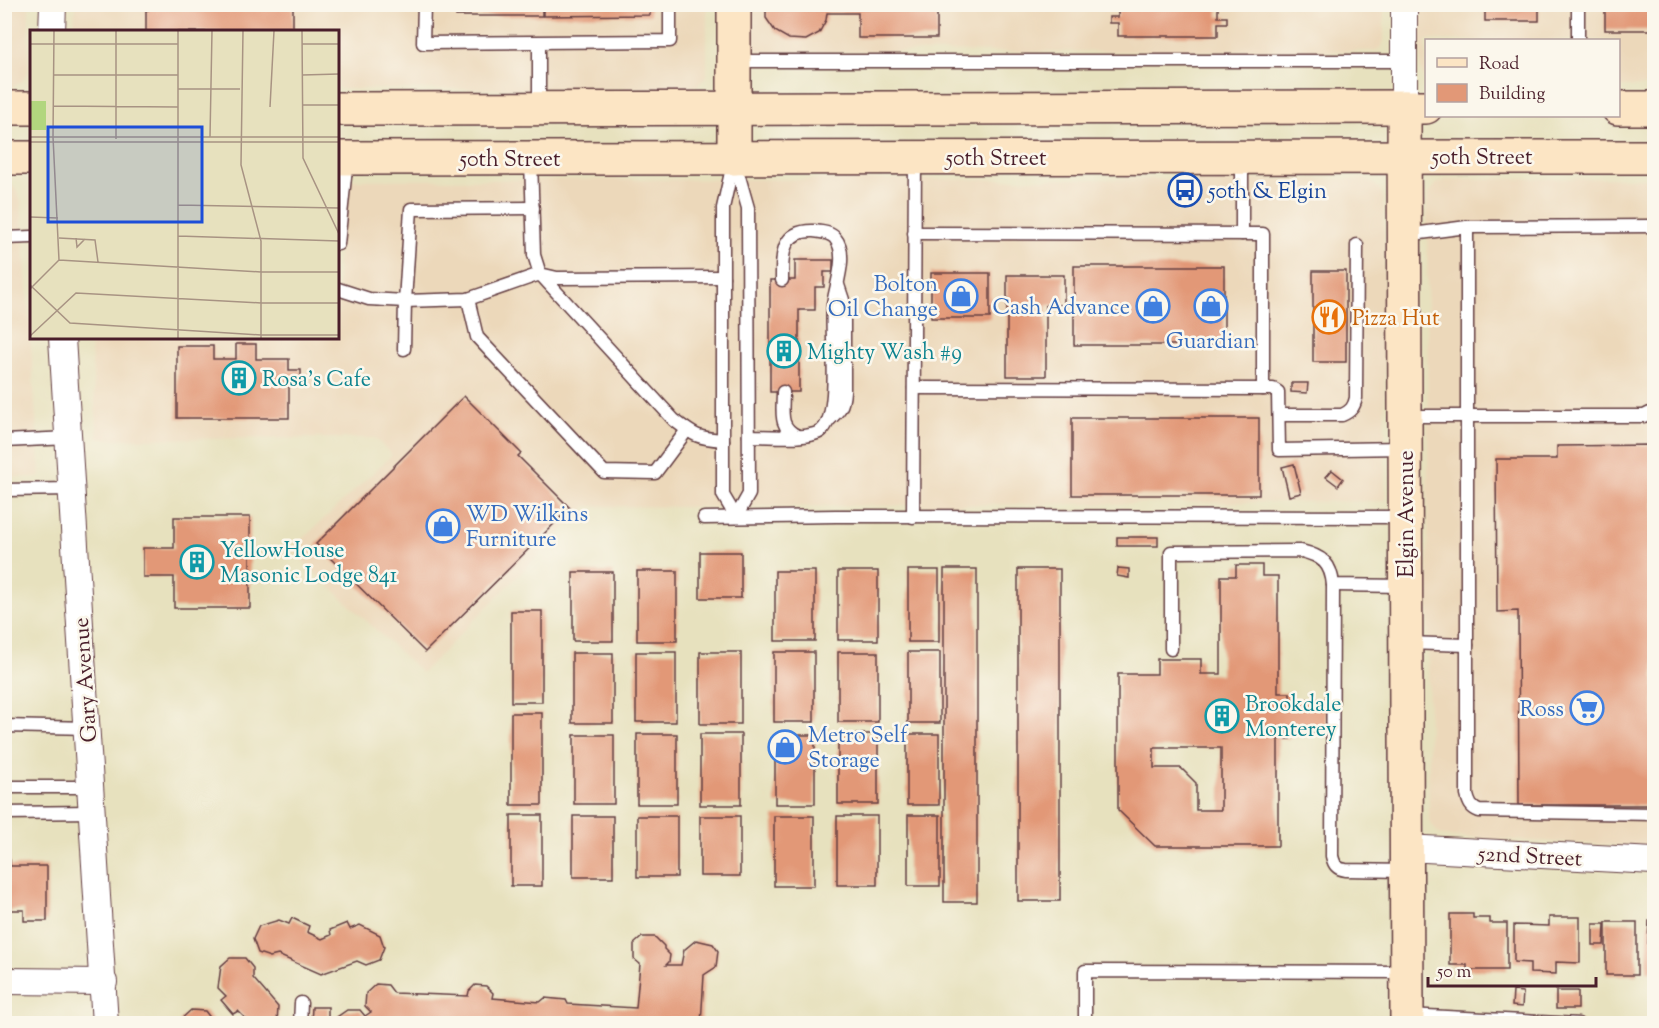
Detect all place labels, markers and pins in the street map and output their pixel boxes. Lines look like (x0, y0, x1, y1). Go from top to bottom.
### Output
bus stop icon: 50th & Elgin (1167, 172, 1203, 208)
place label: 50th & Elgin (1206, 177, 1327, 209)
place label: Bolton Oil Change (828, 270, 938, 327)
shop icon: Bolton Oil Change (943, 278, 979, 314)
shop icon: Cash Advance (1135, 288, 1171, 324)
shop icon: Guardian (1193, 288, 1229, 324)
place label: Cash Advance (993, 293, 1130, 325)
restaurant icon: Pizza Hut (1311, 299, 1347, 335)
place label: Pizza Hut (1352, 304, 1440, 336)
place label: Guardian (1166, 327, 1256, 359)
building icon: Mighty Wash #9 (766, 333, 802, 369)
place label: Mighty Wash #9 (807, 338, 962, 370)
building icon: Rosa's Cafe (221, 360, 257, 396)
place label: Rosa's Cafe (262, 365, 371, 397)
place label: WD Wilkins Furniture (466, 500, 588, 557)
shop icon: WD Wilkins Furniture (425, 508, 461, 544)
place label: YellowHouse Masonic Lodge 841 (220, 536, 398, 593)
building icon: YellowHouse Masonic Lodge 841 (179, 544, 215, 580)
place label: Brookdale Monterey (1245, 690, 1341, 747)
supermarket icon: Ross (1569, 690, 1605, 726)
place label: Ross (1520, 695, 1564, 727)
building icon: Brookdale Monterey (1204, 698, 1240, 734)
place label: Metro Self Storage (808, 721, 909, 778)
shop icon: Metro Self Storage (767, 729, 803, 765)

